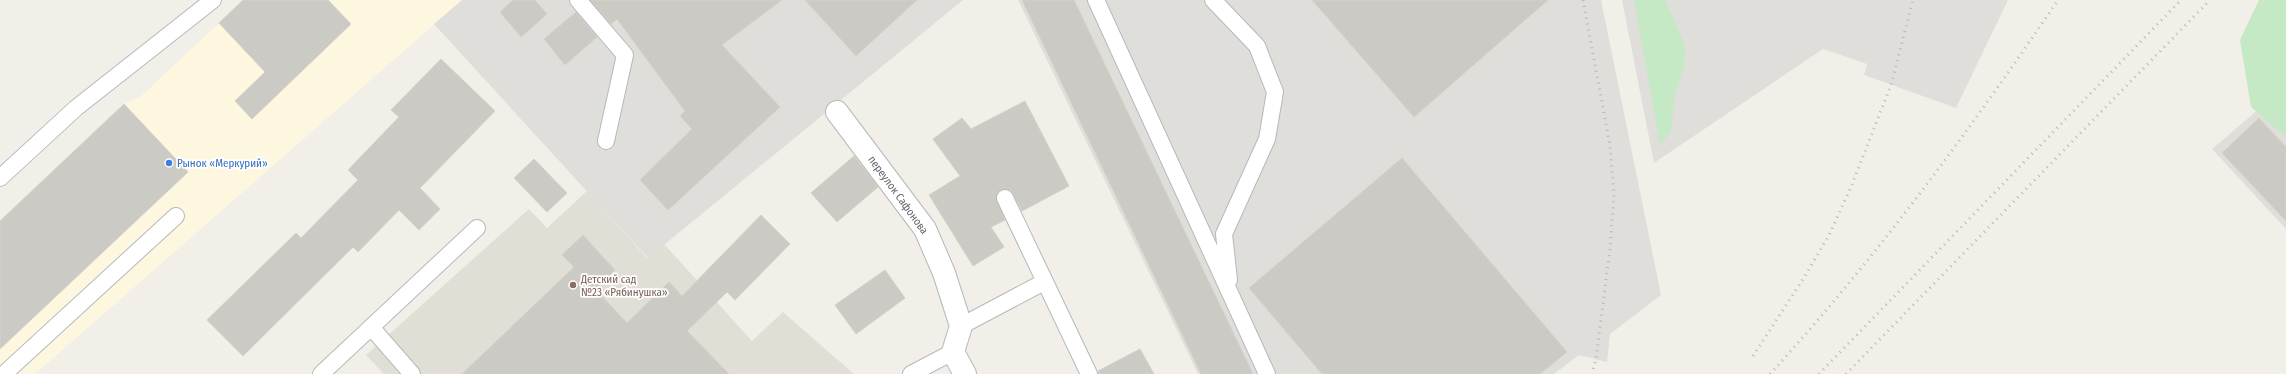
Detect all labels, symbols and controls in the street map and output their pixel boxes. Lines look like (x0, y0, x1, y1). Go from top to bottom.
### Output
street label: переулок Сафонова (865, 153, 931, 237)
place label: Рынок «Меркурий» (177, 157, 268, 170)
marker: Рынок «Меркурий» (164, 158, 174, 168)
place label: Детский сад №23 «Рябинушка» (580, 273, 668, 299)
marker: Детский сад №23 «Рябинушка» (568, 280, 578, 290)

